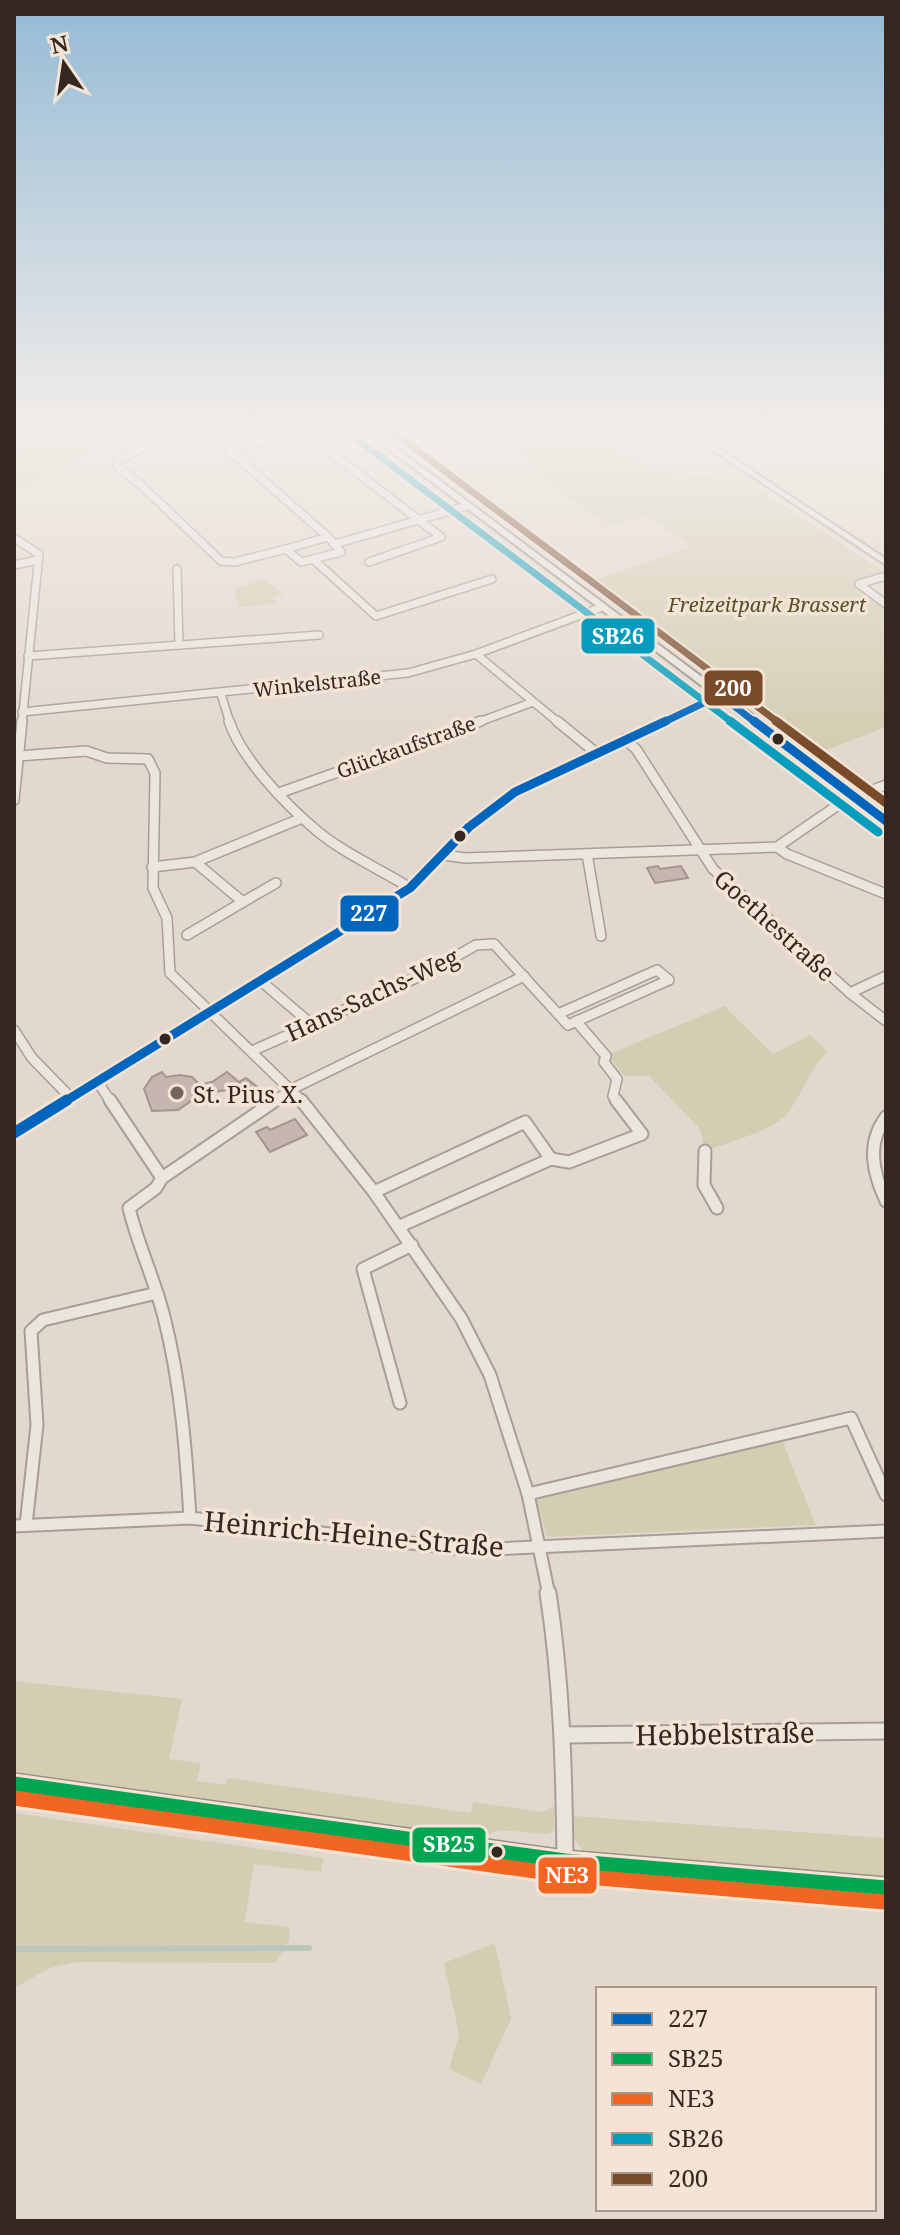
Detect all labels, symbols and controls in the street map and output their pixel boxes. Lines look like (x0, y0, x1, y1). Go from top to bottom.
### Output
north arrow (24, 24, 104, 104)
text: N (47, 27, 71, 60)
park label: Freizeitpark Brassert (667, 591, 867, 618)
line badge: SB26 (580, 617, 656, 655)
text: SB26 (592, 620, 644, 650)
street label: Winkelstraße (252, 663, 382, 703)
line badge: 200 (703, 669, 764, 707)
text: 200 (714, 672, 752, 702)
street label: Glückaufstraße (333, 709, 479, 785)
unlabelled marker (770, 731, 786, 747)
unlabelled marker (452, 828, 468, 844)
street label: Goethestraße (707, 862, 843, 988)
line badge: 227 (339, 894, 400, 933)
text: 227 (350, 897, 388, 927)
street label: Hans-Sachs-Weg (280, 939, 464, 1049)
unlabelled marker (157, 1031, 173, 1047)
place label: St. Pius X. (193, 1077, 303, 1110)
marker: St. Pius X. (168, 1084, 186, 1102)
street label: Heinrich-Heine-Straße (202, 1501, 506, 1565)
street label: Hebbelstraße (635, 1712, 815, 1754)
line badge: SB25 (411, 1826, 487, 1864)
text: SB25 (423, 1828, 475, 1858)
unlabelled marker (489, 1844, 505, 1860)
line badge: NE3 (537, 1856, 598, 1895)
text: NE3 (545, 1859, 589, 1889)
legend (596, 1987, 876, 2211)
text: 227 (668, 2001, 708, 2034)
text: SB25 (668, 2041, 724, 2074)
text: NE3 (668, 2081, 715, 2114)
text: SB26 (668, 2121, 724, 2154)
text: 200 (668, 2161, 708, 2194)

